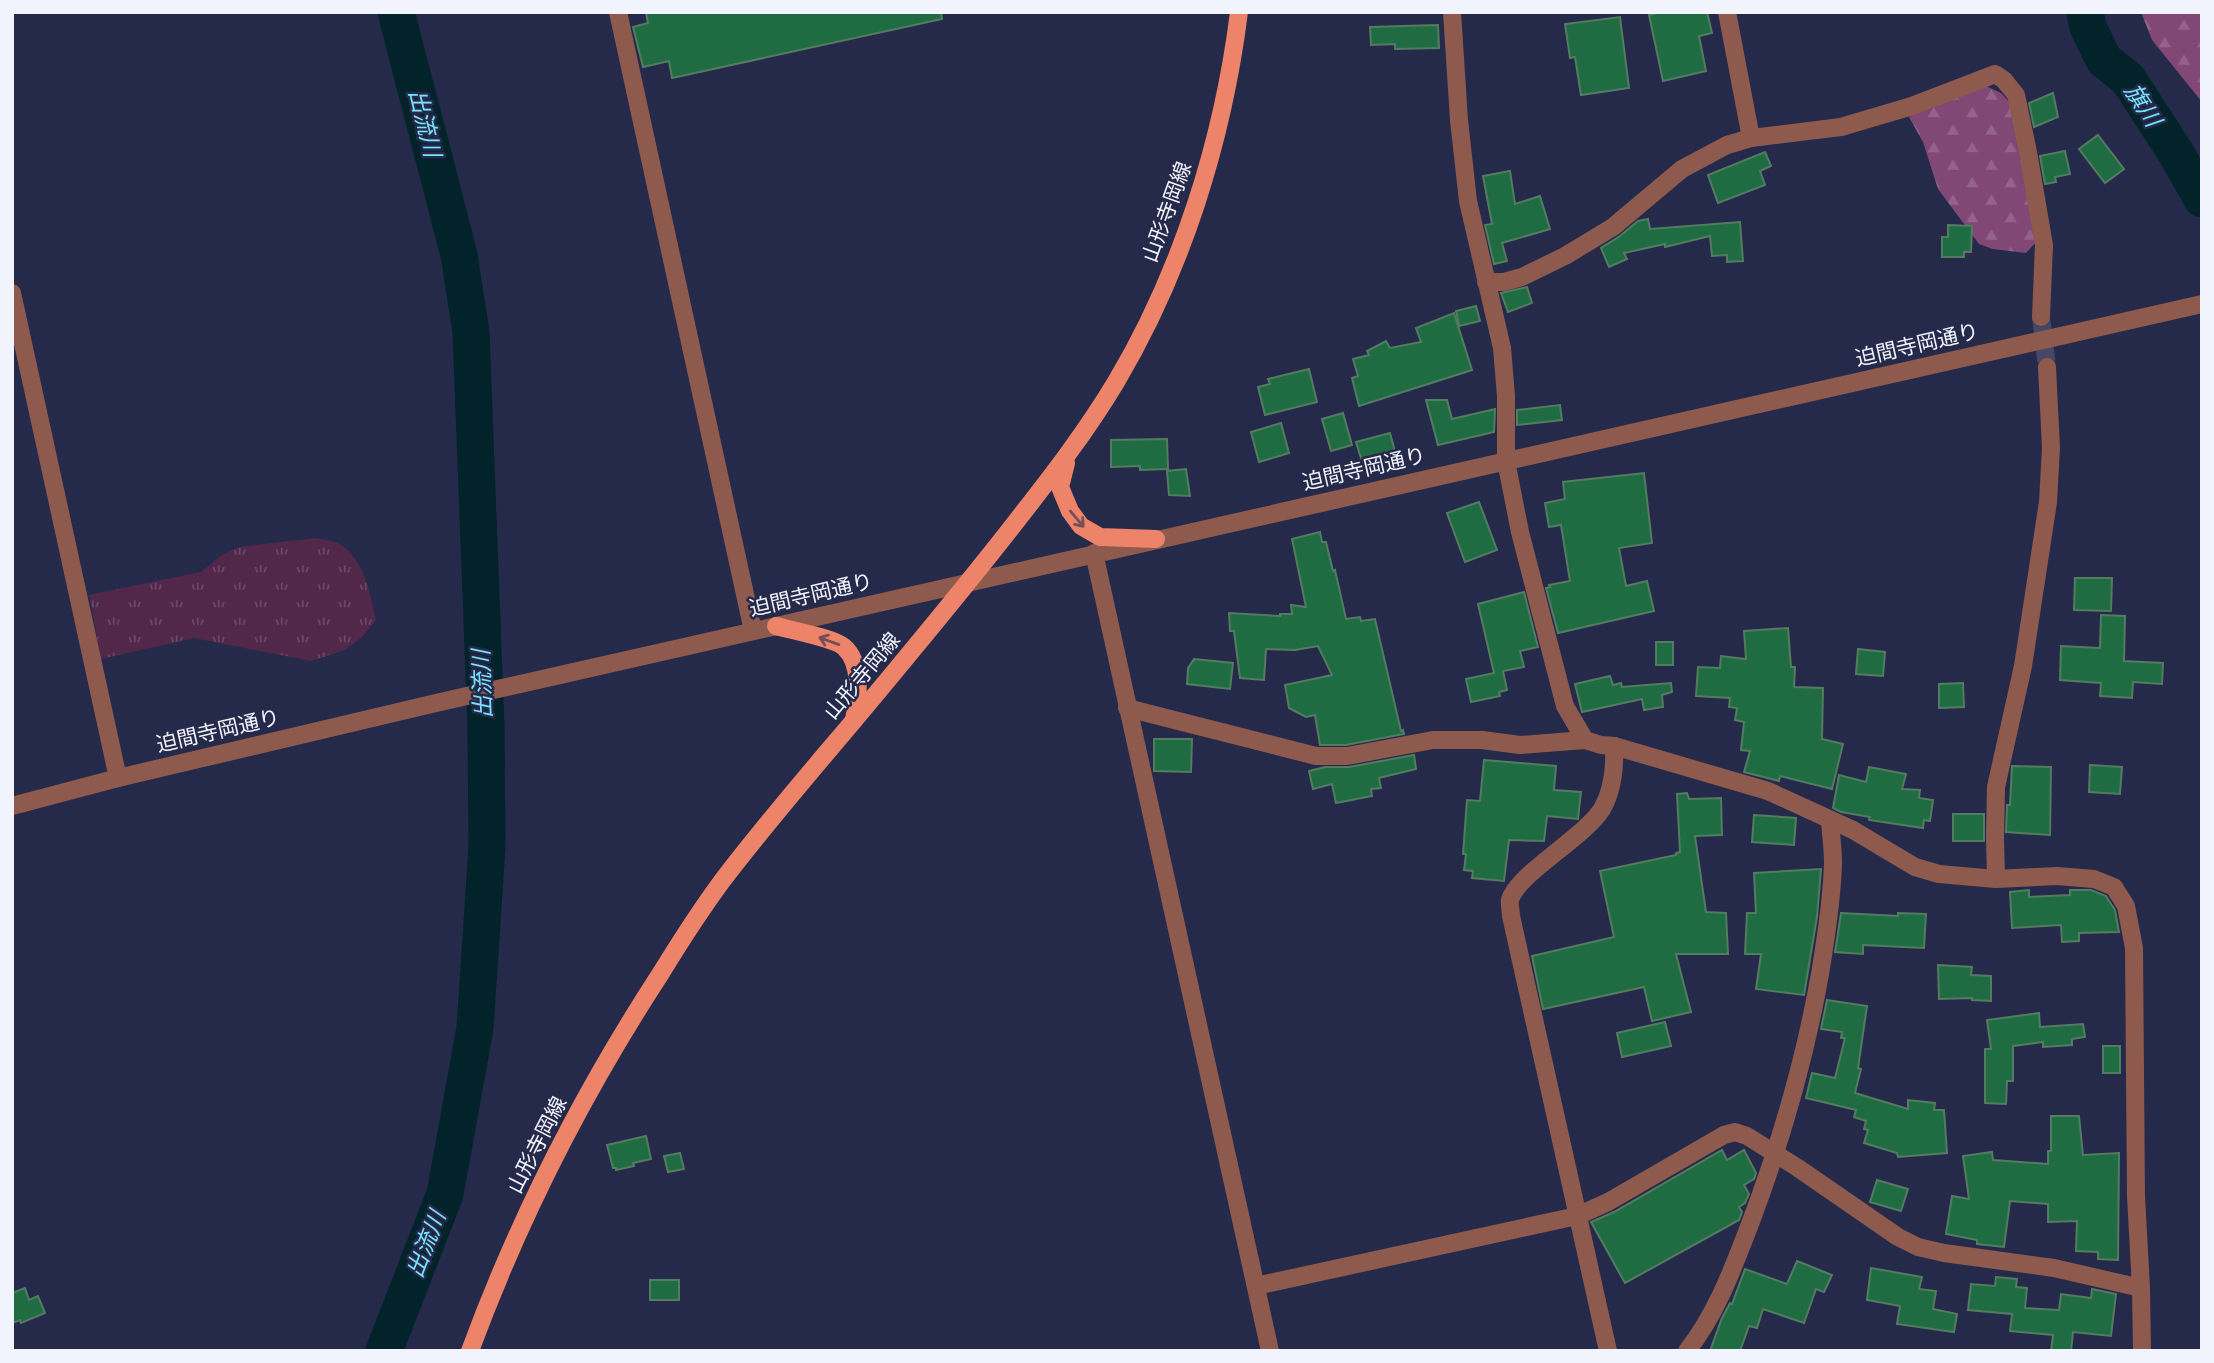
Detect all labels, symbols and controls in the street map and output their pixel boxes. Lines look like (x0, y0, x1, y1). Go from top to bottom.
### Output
water label: 旗川 (2118, 77, 2171, 135)
water label: 出流川 (402, 86, 450, 163)
street label: 山形寺岡線 (1135, 158, 1198, 266)
street label: 迫間寺岡通り (1852, 316, 1982, 373)
street label: 迫間寺岡通り (1299, 440, 1429, 497)
one-way arrow (1069, 510, 1085, 528)
street label: 迫間寺岡通り (746, 566, 876, 623)
street label: 山形寺岡線 (817, 626, 906, 725)
one-way arrow (818, 634, 840, 646)
water label: 出流川 (465, 646, 498, 719)
street label: 迫間寺岡通り (153, 702, 283, 759)
street label: 山形寺岡線 (500, 1091, 573, 1198)
water label: 出流川 (399, 1203, 453, 1282)

